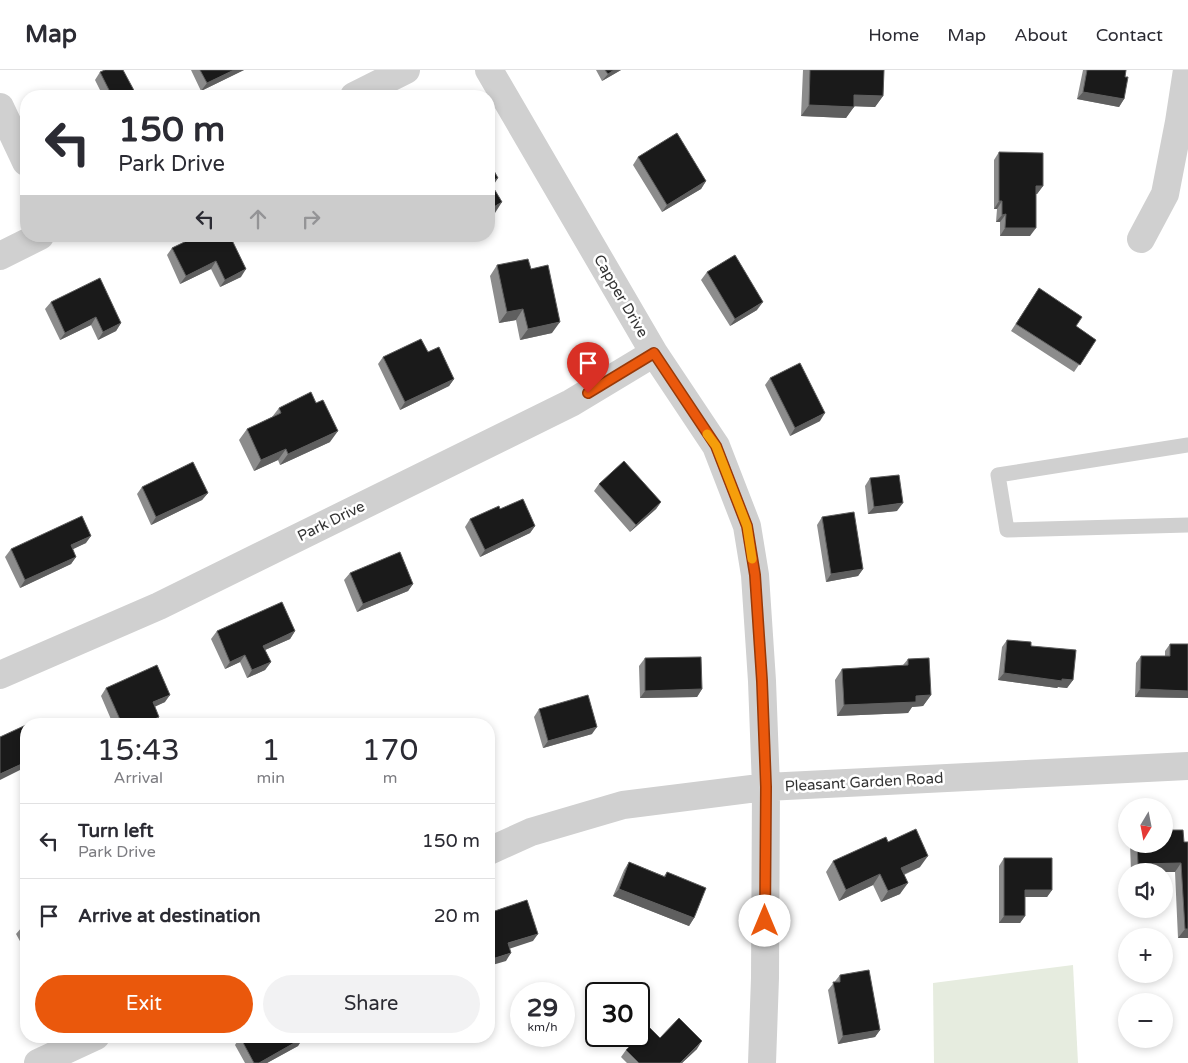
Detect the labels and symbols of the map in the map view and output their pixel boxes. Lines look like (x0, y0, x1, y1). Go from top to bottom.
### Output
street label: Capper Drive (590, 251, 652, 341)
pin (567, 342, 609, 393)
street label: Park Drive (294, 497, 368, 545)
street label: Pleasant Garden Road (784, 769, 944, 795)
north arrow (1118, 798, 1172, 852)
position arrow (738, 894, 790, 946)
speed limit sign: 30 (585, 982, 650, 1047)

